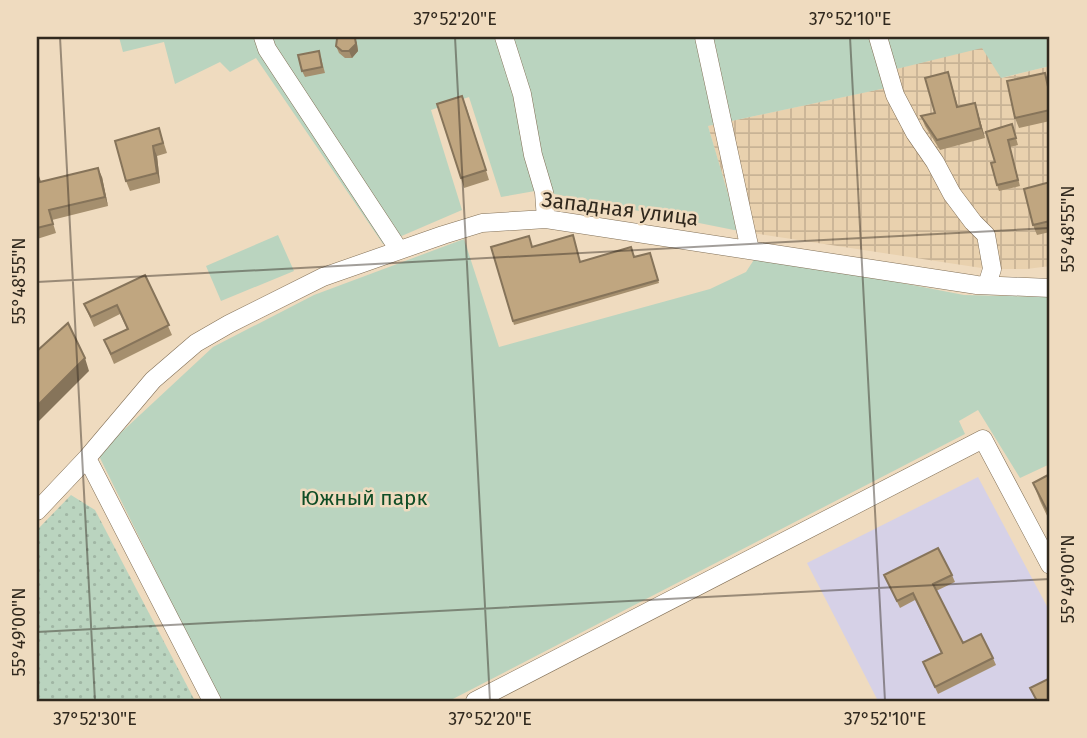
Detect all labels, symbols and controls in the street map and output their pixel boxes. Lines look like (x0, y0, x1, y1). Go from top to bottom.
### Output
text: 37°52'20"E (413, 8, 497, 30)
text: 37°52'10"E (809, 8, 891, 30)
text: 55°48'55"N (1057, 185, 1079, 273)
street label: Западная улица (540, 187, 700, 231)
text: 55°48'55"N (8, 237, 30, 325)
park label: Южный парк (301, 485, 428, 511)
text: 55°49'00"N (1057, 535, 1079, 624)
text: 55°49'00"N (8, 588, 30, 677)
text: 37°52'30"E (53, 708, 137, 730)
text: 37°52'20"E (448, 708, 532, 730)
text: 37°52'10"E (844, 708, 926, 730)

